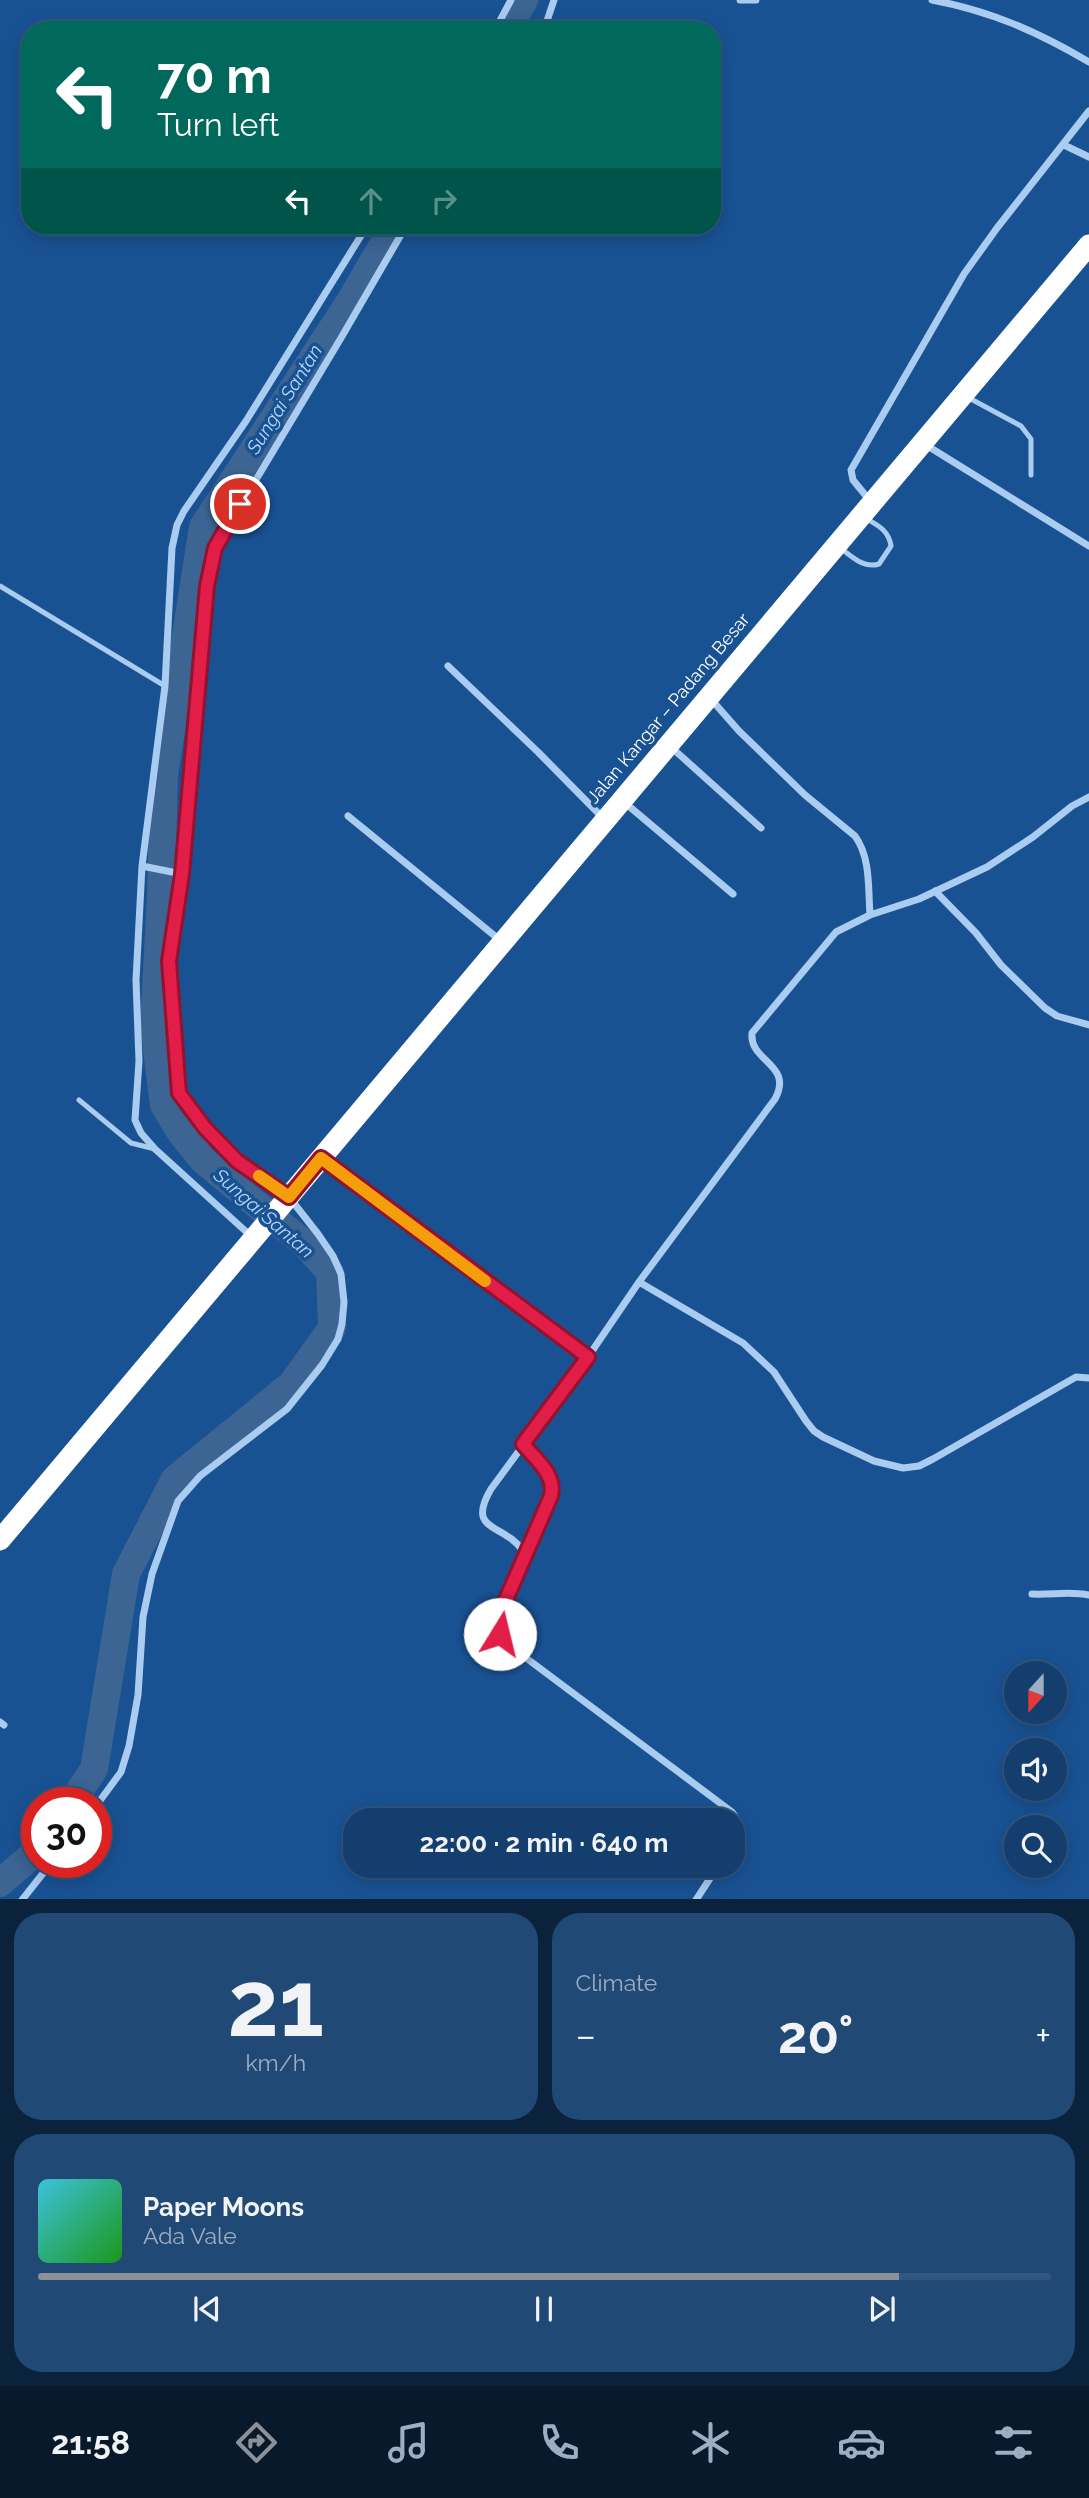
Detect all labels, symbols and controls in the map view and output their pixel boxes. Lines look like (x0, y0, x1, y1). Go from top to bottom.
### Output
text: 70 m (157, 47, 272, 104)
icon: left (42, 49, 133, 140)
text: Turn left (157, 106, 279, 143)
icon: left (279, 182, 317, 220)
icon: ahead (352, 182, 390, 220)
icon: right (425, 182, 463, 220)
water label: Sungai Santan (241, 340, 326, 459)
pin (210, 474, 270, 534)
icon: arrive (221, 485, 259, 523)
street label: Jalan Kangar – Padang Besar (582, 608, 754, 807)
water label: Sungai Santan (209, 1163, 318, 1262)
position arrow (463, 1597, 537, 1671)
north arrow (1004, 1661, 1068, 1724)
map controls (1004, 1661, 1067, 1878)
button: sound (1004, 1738, 1067, 1801)
speed limit sign: 30 (21, 1787, 112, 1878)
button: search (1004, 1815, 1067, 1878)
text: 22:00 · 2 min · 640 m (420, 1828, 668, 1858)
text: 21 (228, 1950, 324, 2057)
text: Climate (576, 1969, 657, 1996)
text: 20° (778, 2004, 853, 2065)
text: − (576, 2013, 596, 2058)
text: + (1035, 2013, 1051, 2058)
text: km/h (245, 2049, 306, 2076)
text: Paper Moons (143, 2192, 304, 2222)
text: Ada Vale (143, 2222, 237, 2249)
icon: previous (188, 2290, 226, 2328)
icon: pause (525, 2290, 563, 2328)
icon: next (863, 2290, 901, 2328)
icon: directions (232, 2418, 281, 2467)
icon: music (384, 2418, 433, 2467)
icon: phone (535, 2418, 584, 2467)
icon: climate (686, 2418, 735, 2467)
icon: car (837, 2418, 886, 2467)
icon: filters (989, 2418, 1038, 2467)
text: 21:58 (51, 2424, 130, 2461)

